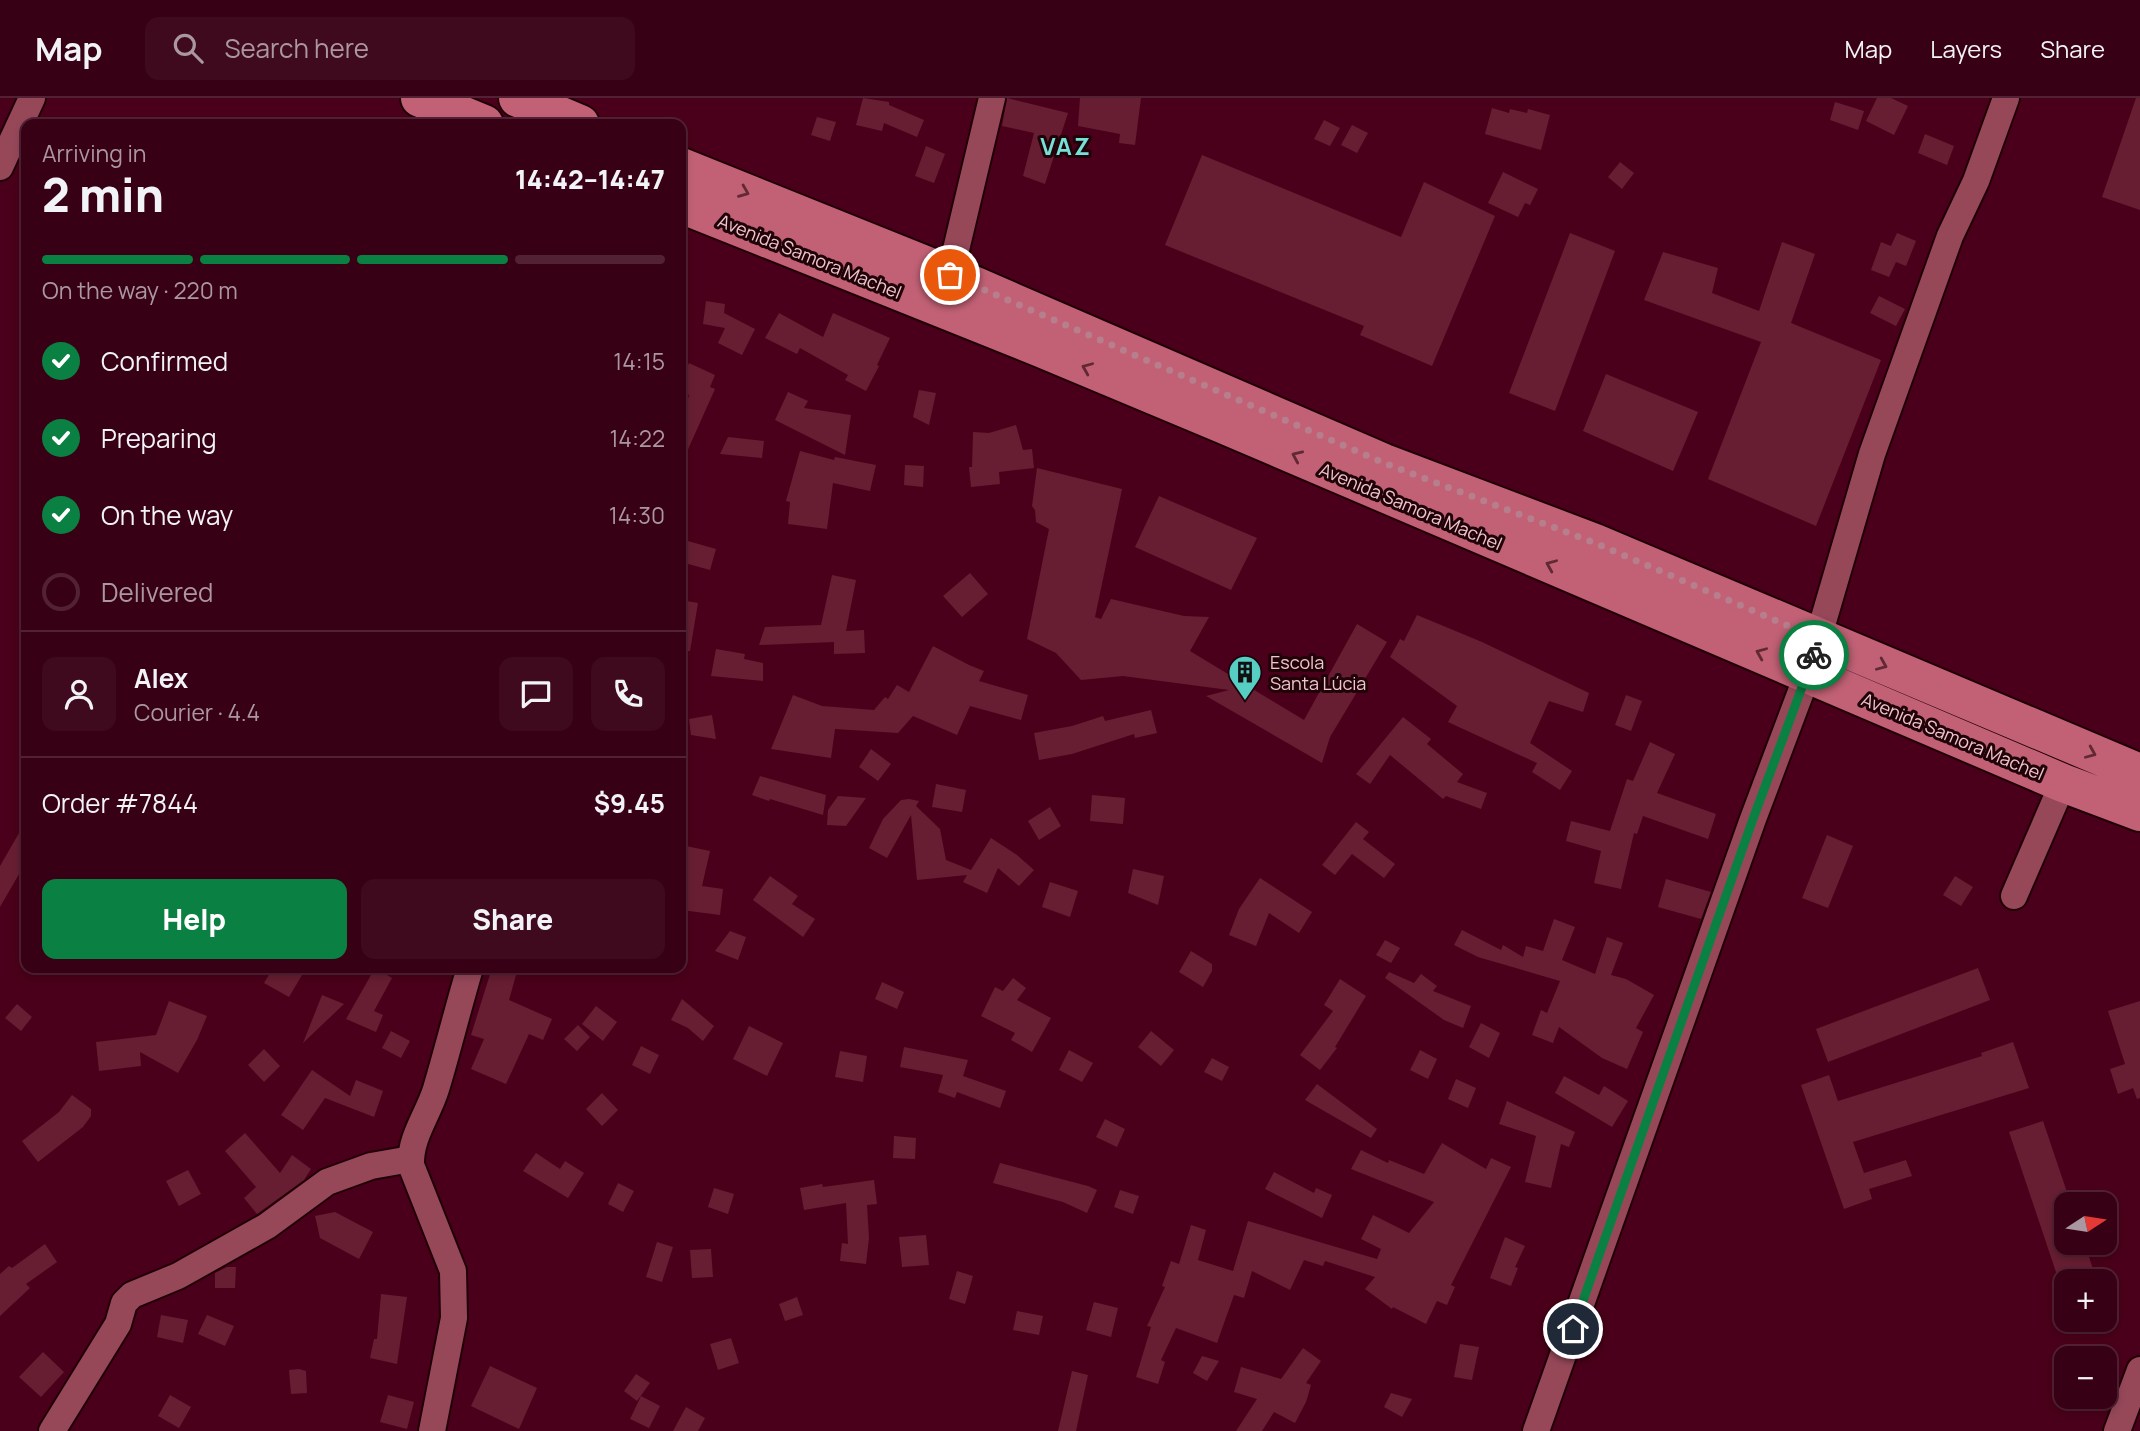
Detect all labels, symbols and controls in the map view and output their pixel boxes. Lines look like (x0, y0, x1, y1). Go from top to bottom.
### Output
search box (145, 17, 635, 80)
text: Map (35, 26, 103, 71)
icon: search (169, 29, 207, 67)
text: Search here (225, 30, 369, 66)
text: Map (1845, 32, 1892, 65)
text: Layers (1930, 32, 2002, 65)
text: Share (2040, 32, 2105, 65)
district label: VAZ (1040, 129, 1092, 162)
text: Arriving in (42, 137, 147, 169)
text: 14:42–14:47 (515, 161, 665, 197)
text: 2 min (42, 163, 164, 226)
one-way arrow (737, 184, 749, 198)
street label: Avenida Samora Machel (715, 208, 905, 304)
pin (920, 245, 980, 305)
icon: bag (931, 256, 969, 294)
text: On the way · 220 m (42, 274, 238, 306)
icon: check (42, 342, 80, 380)
text: Confirmed (101, 343, 228, 379)
text: 14:15 (613, 345, 665, 377)
one-way arrow (1082, 362, 1094, 376)
icon: check (42, 419, 80, 457)
text: Preparing (101, 420, 217, 456)
text: 14:22 (609, 422, 665, 454)
one-way arrow (1291, 451, 1303, 465)
street label: Avenida Samora Machel (1316, 457, 1506, 555)
icon: check (42, 496, 80, 534)
text: On the way (101, 497, 233, 533)
text: 14:30 (609, 499, 665, 531)
one-way arrow (1546, 559, 1558, 573)
text: Delivered (101, 574, 213, 610)
courier (1779, 620, 1849, 690)
icon: bike (1795, 636, 1833, 674)
one-way arrow (1755, 648, 1767, 662)
place label: Escola Santa Lúcia (1270, 650, 1366, 695)
building icon: Escola Santa Lúcia (1226, 653, 1264, 702)
button: person (42, 657, 116, 731)
button: chat (499, 657, 573, 731)
button: phone (591, 657, 665, 731)
one-way arrow (1874, 657, 1887, 671)
text: Alex (134, 660, 188, 696)
street label: Avenida Samora Machel (1858, 687, 2048, 785)
text: Courier · 4.4 (134, 696, 260, 728)
one-way arrow (2084, 745, 2097, 759)
text: Order #7844 (42, 785, 198, 821)
text: $9.45 (594, 785, 665, 821)
button: Help (42, 879, 347, 959)
button: Share (361, 879, 665, 959)
north arrow (2054, 1192, 2118, 1255)
map controls (2054, 1192, 2117, 1409)
button: + (2054, 1269, 2117, 1332)
pin (1543, 1299, 1603, 1359)
icon: home (1554, 1310, 1592, 1348)
button: − (2054, 1346, 2117, 1409)

